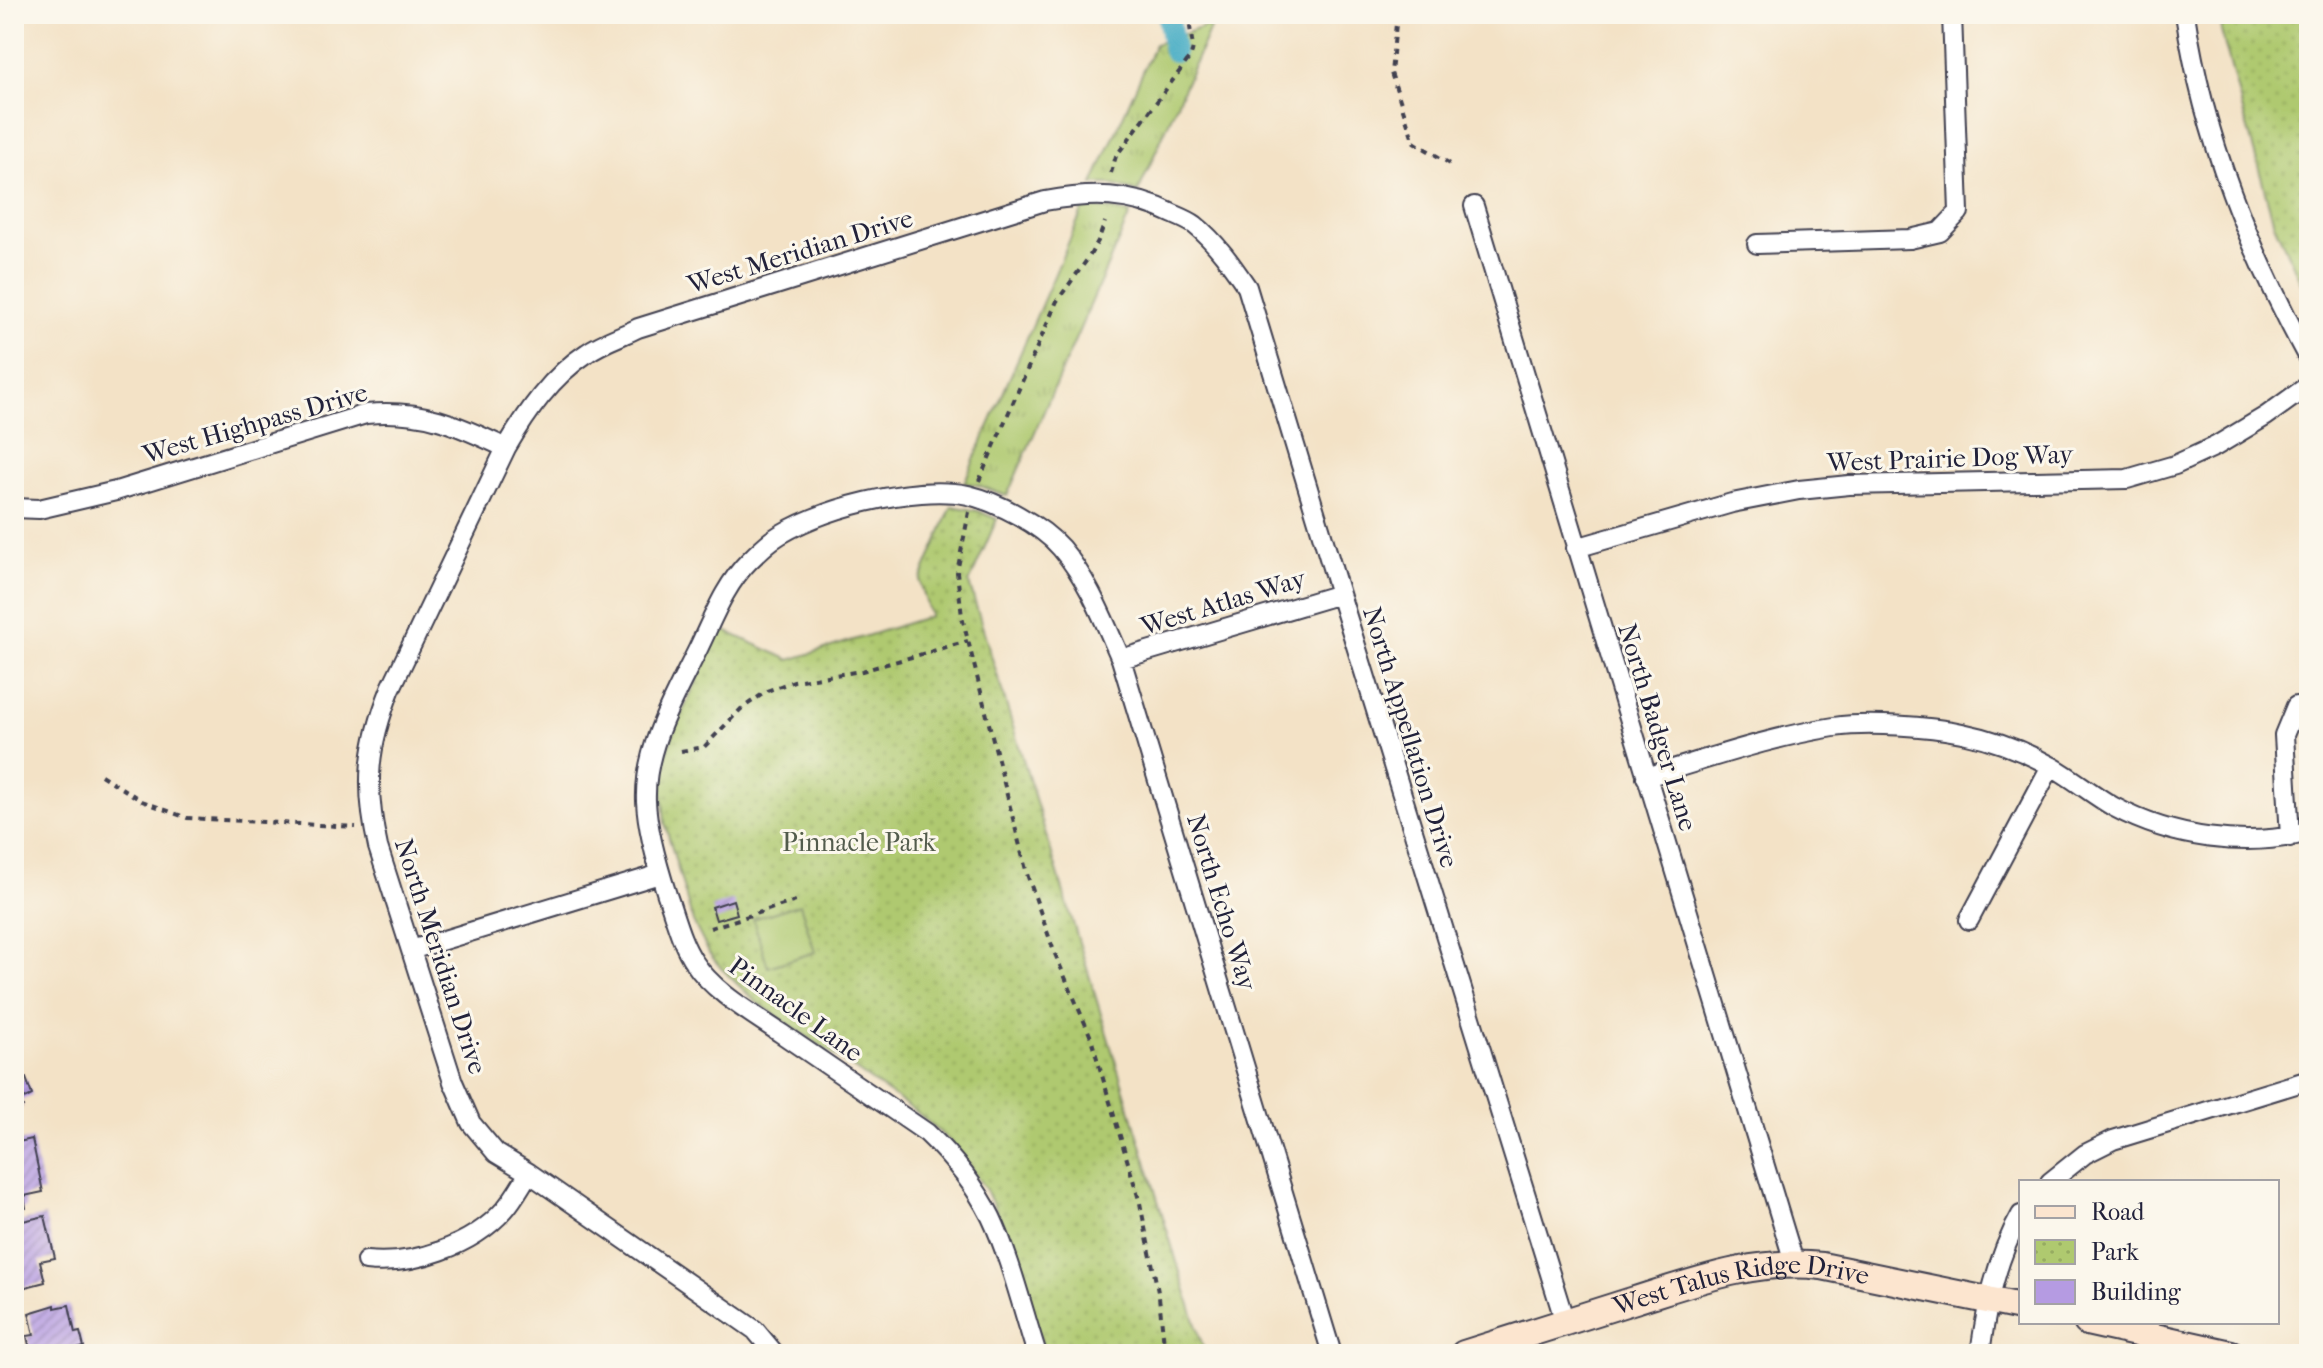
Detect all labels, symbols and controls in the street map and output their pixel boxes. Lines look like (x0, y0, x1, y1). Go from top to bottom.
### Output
street label: West Meridian Drive (683, 202, 917, 301)
street label: West Highpass Drive (138, 377, 371, 471)
street label: West Prairie Dog Way (1825, 439, 2075, 478)
street label: West Atlas Way (1136, 562, 1310, 643)
street label: North Appellation Drive (1356, 603, 1465, 871)
street label: North Badger Lane (1611, 620, 1704, 835)
street label: North Echo Way (1180, 810, 1263, 995)
park label: Pinnacle Park (782, 827, 937, 858)
street label: North Meridian Drive (388, 834, 493, 1078)
street label: Pinnacle Lane (723, 950, 869, 1068)
legend (2019, 1180, 2279, 1324)
text: Road (2091, 1198, 2145, 1226)
text: Park (2091, 1238, 2139, 1266)
street label: West Talus Ridge Drive (1608, 1249, 1872, 1322)
text: Building (2091, 1278, 2182, 1306)

